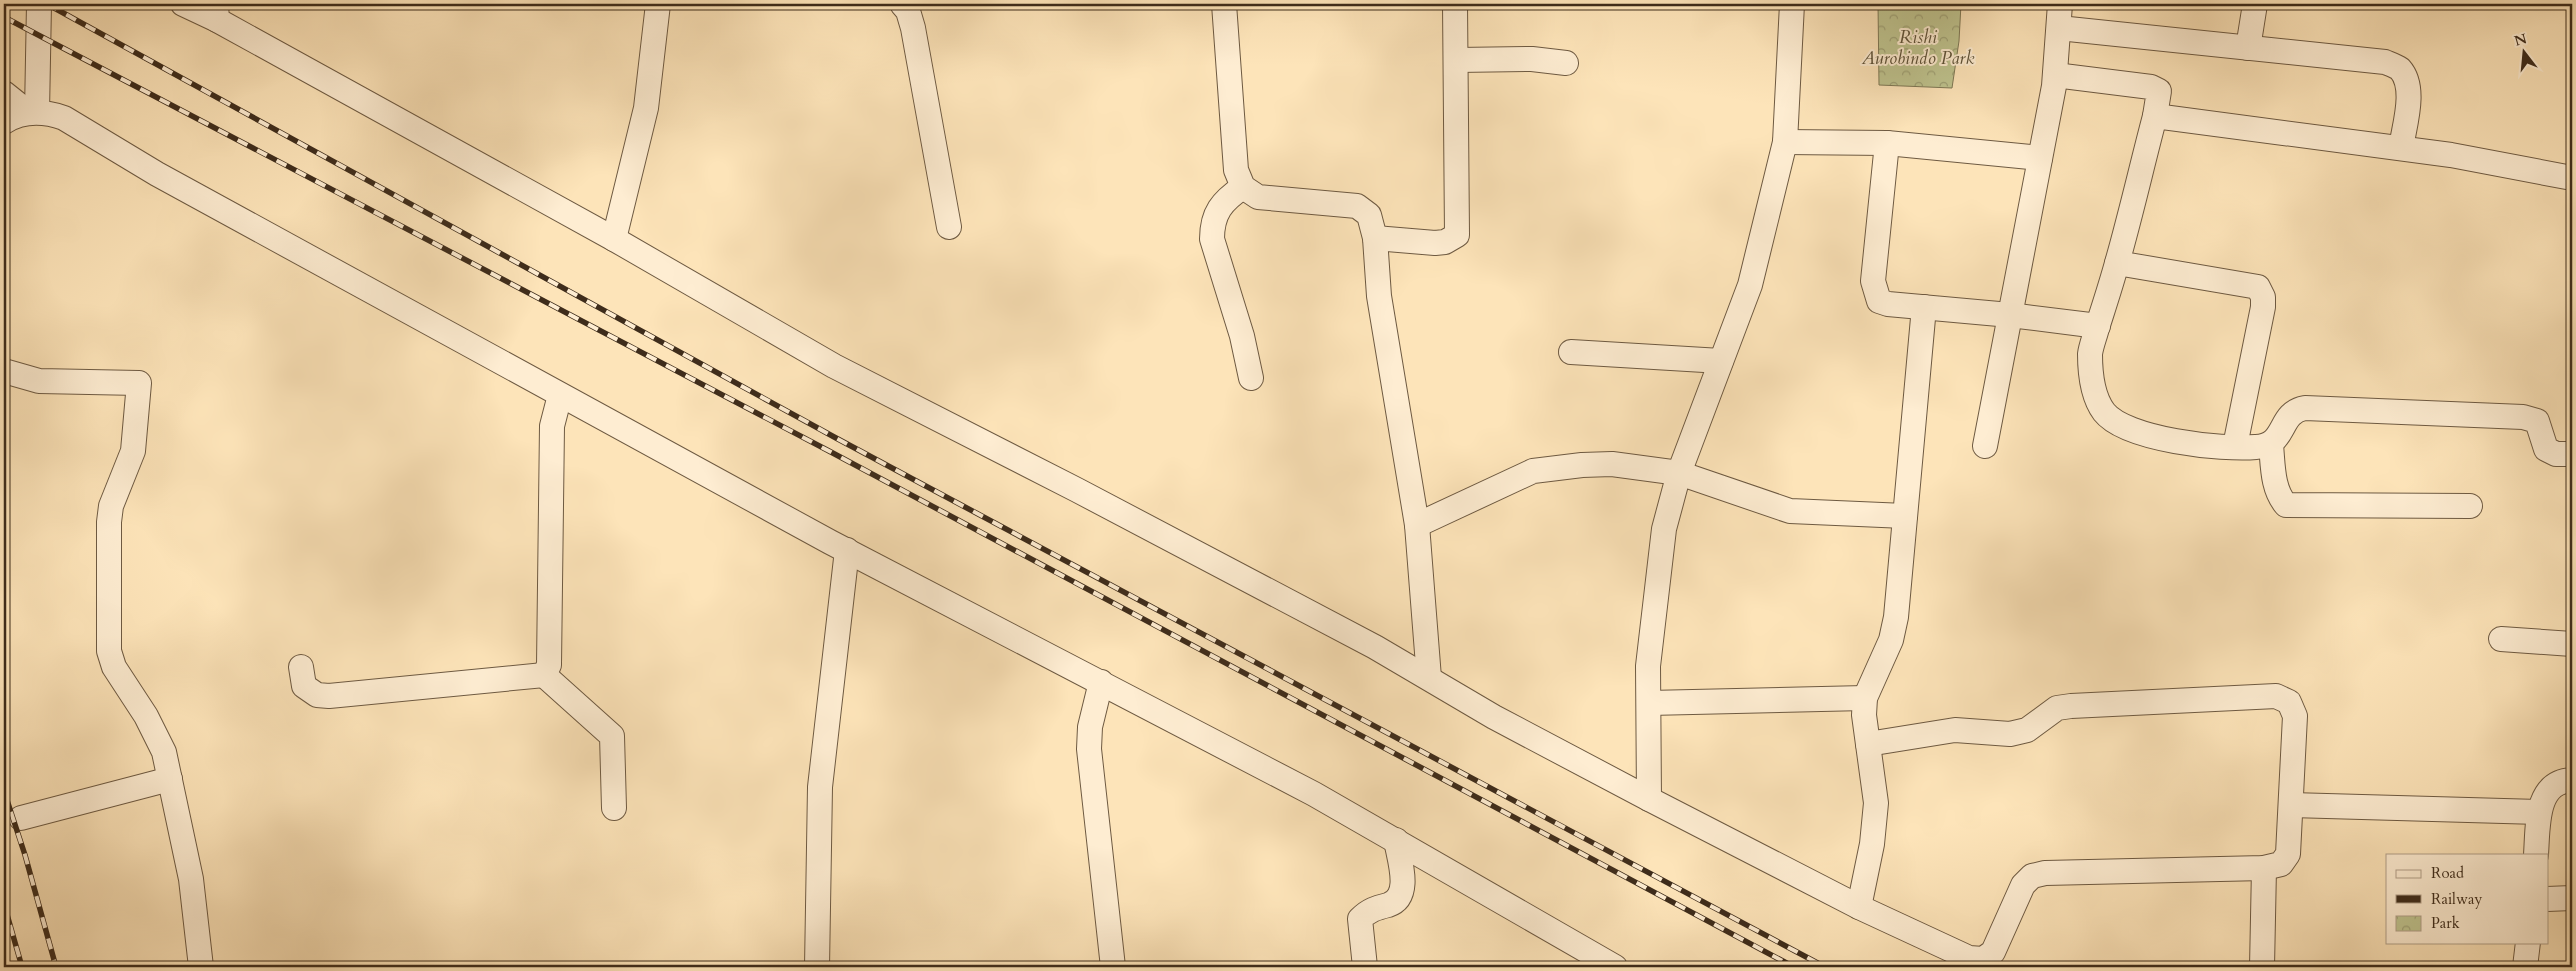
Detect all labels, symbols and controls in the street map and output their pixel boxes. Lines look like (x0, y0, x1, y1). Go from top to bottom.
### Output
park label: Rishi Aurobindo Park (1861, 25, 1974, 71)
north arrow (2498, 28, 2548, 78)
text: N (2512, 29, 2529, 51)
legend (2386, 854, 2548, 944)
text: Road (2431, 863, 2464, 883)
text: Railway (2431, 889, 2482, 909)
text: Park (2431, 913, 2460, 933)

